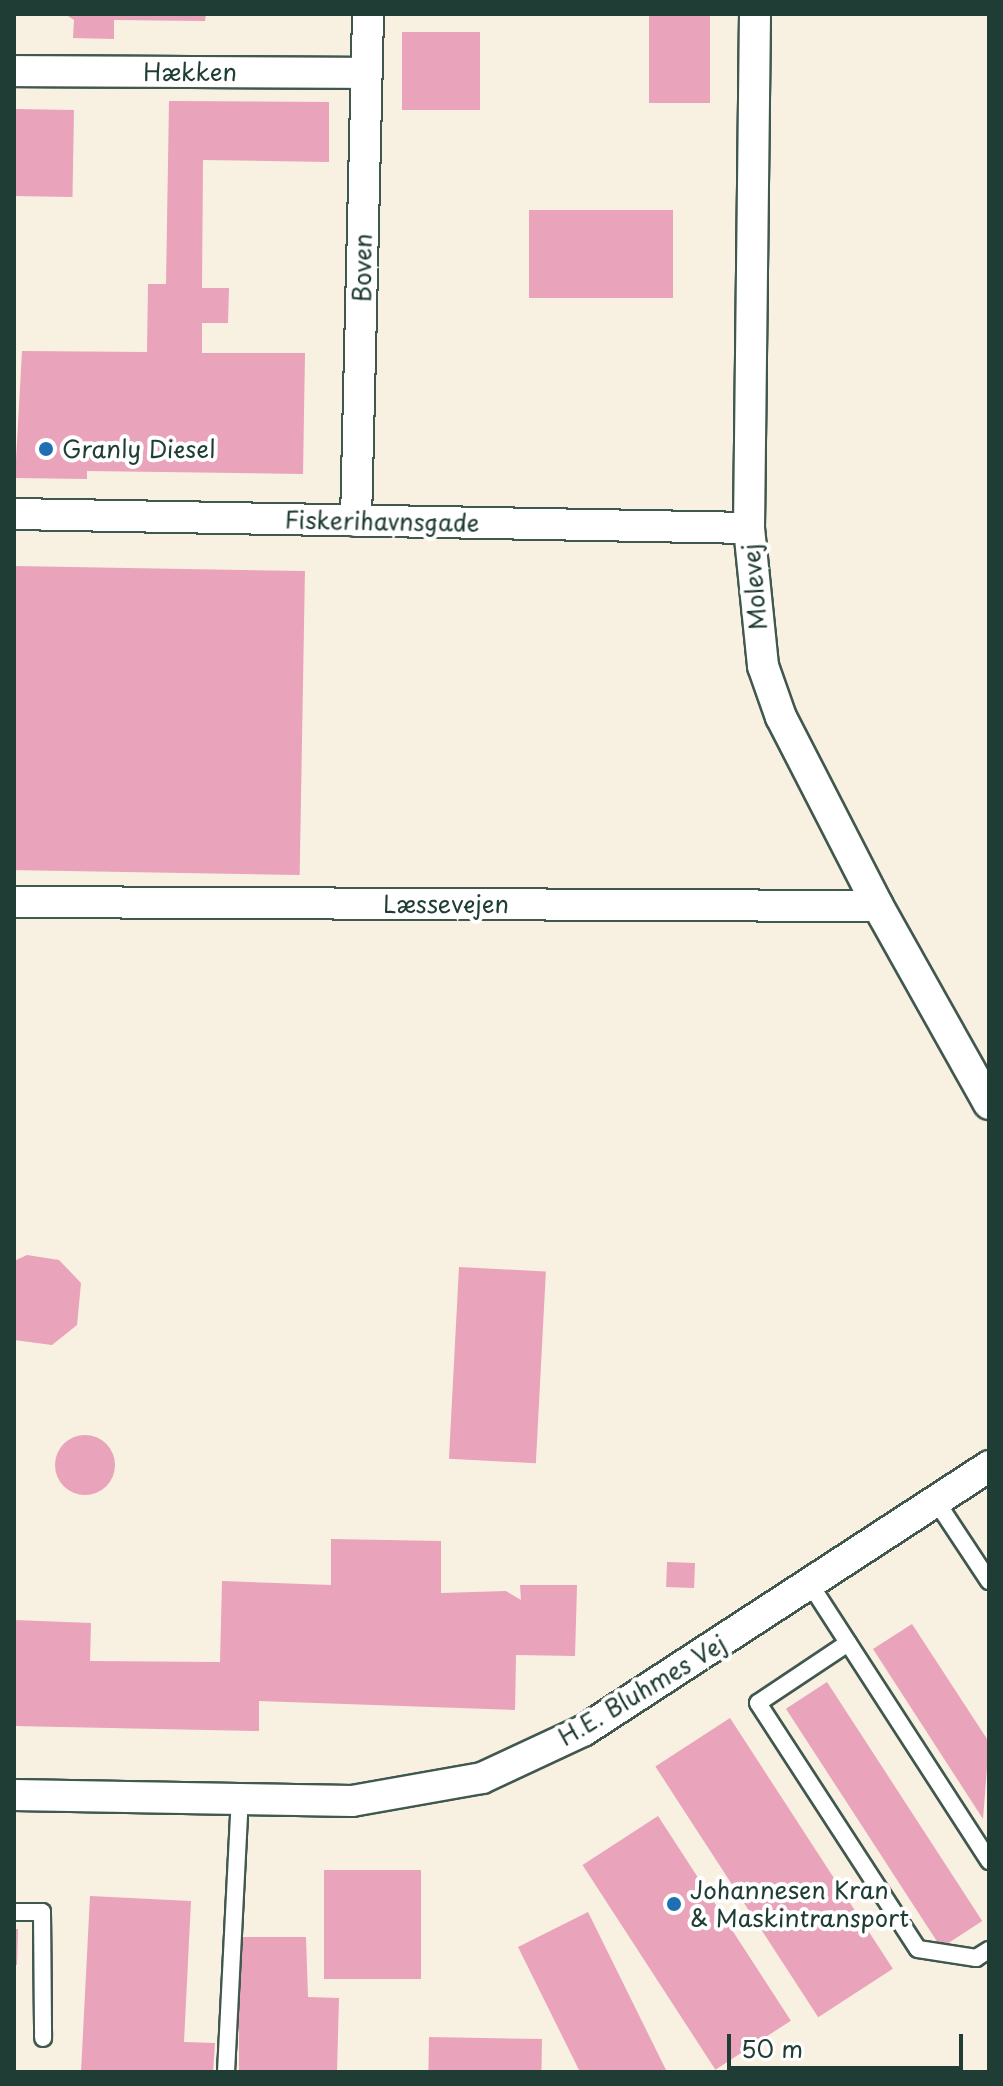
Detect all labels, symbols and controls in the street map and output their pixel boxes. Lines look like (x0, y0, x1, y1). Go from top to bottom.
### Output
street label: Hækken (143, 58, 237, 86)
street label: Boven (347, 233, 377, 303)
place label: Granly Diesel (62, 435, 217, 463)
marker: Granly Diesel (37, 440, 55, 458)
street label: Fiskerihavnsgade (284, 505, 480, 537)
street label: Molevej (736, 542, 772, 632)
street label: Læssevejen (383, 890, 509, 918)
street label: H.E. Bluhmes Vej (552, 1628, 732, 1752)
place label: Johannesen Kran & Maskintransport (690, 1876, 908, 1932)
marker: Johannesen Kran & Maskintransport (665, 1895, 683, 1913)
scale bar (731, 2018, 967, 2068)
text: 50 m (741, 2030, 803, 2066)

